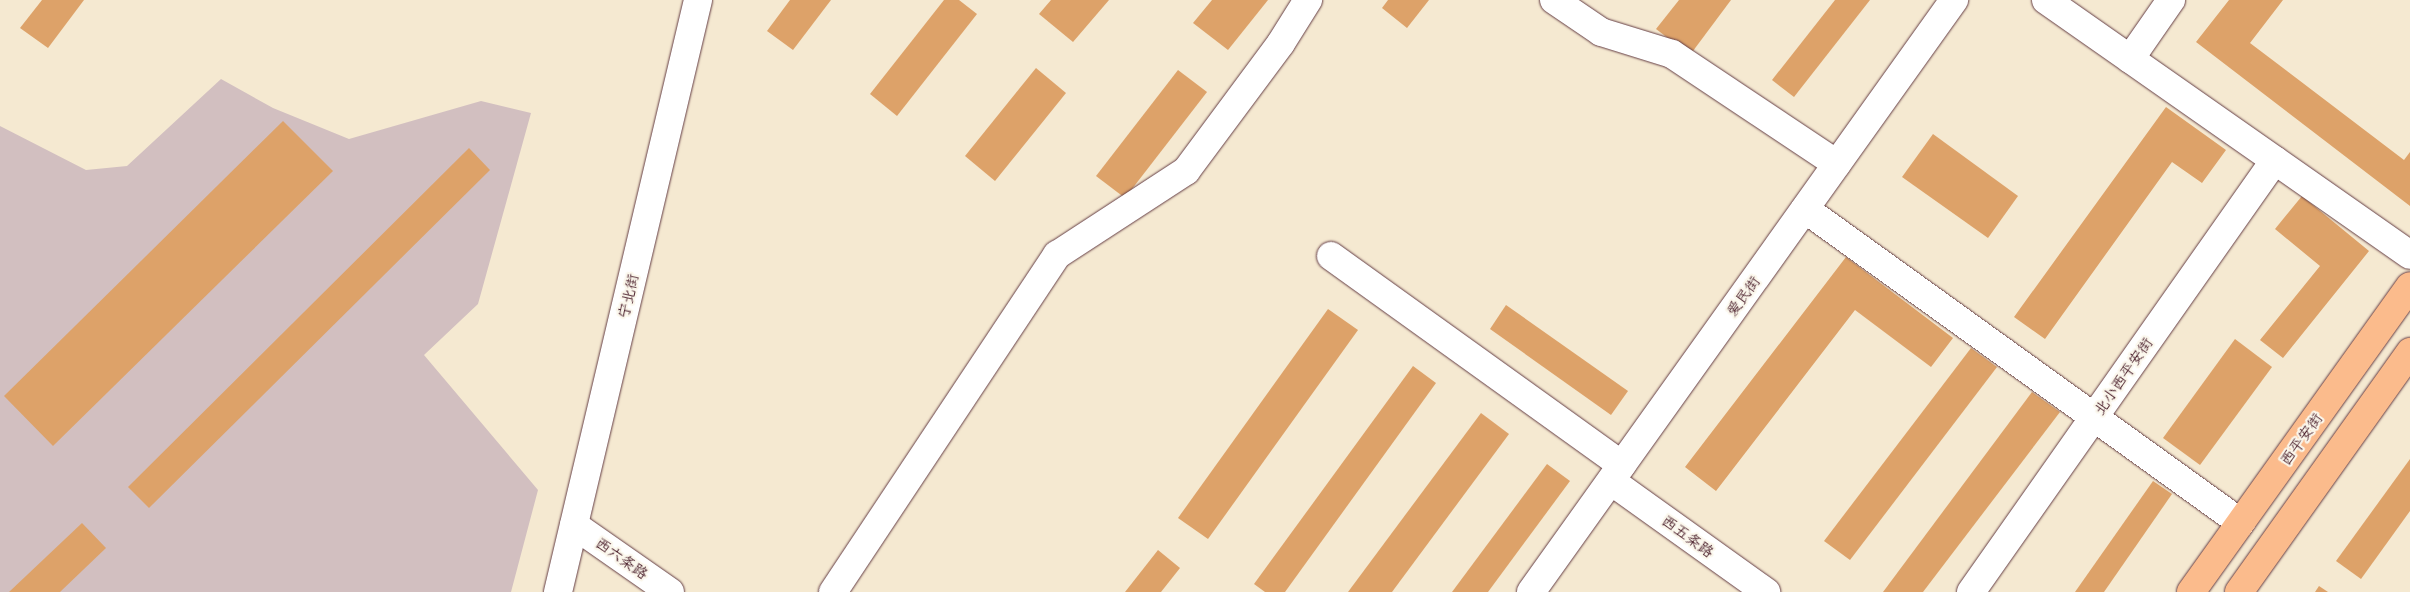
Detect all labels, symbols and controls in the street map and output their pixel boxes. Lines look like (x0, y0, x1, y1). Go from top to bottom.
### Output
street label: 宁北街 (614, 272, 642, 320)
street label: 爱民街 (1722, 273, 1764, 319)
street label: 北小西平安街 (2090, 334, 2156, 418)
street label: 西平安街 (2276, 409, 2326, 469)
street label: 西五条路 (1658, 511, 1718, 561)
street label: 西六条路 (592, 533, 652, 583)

